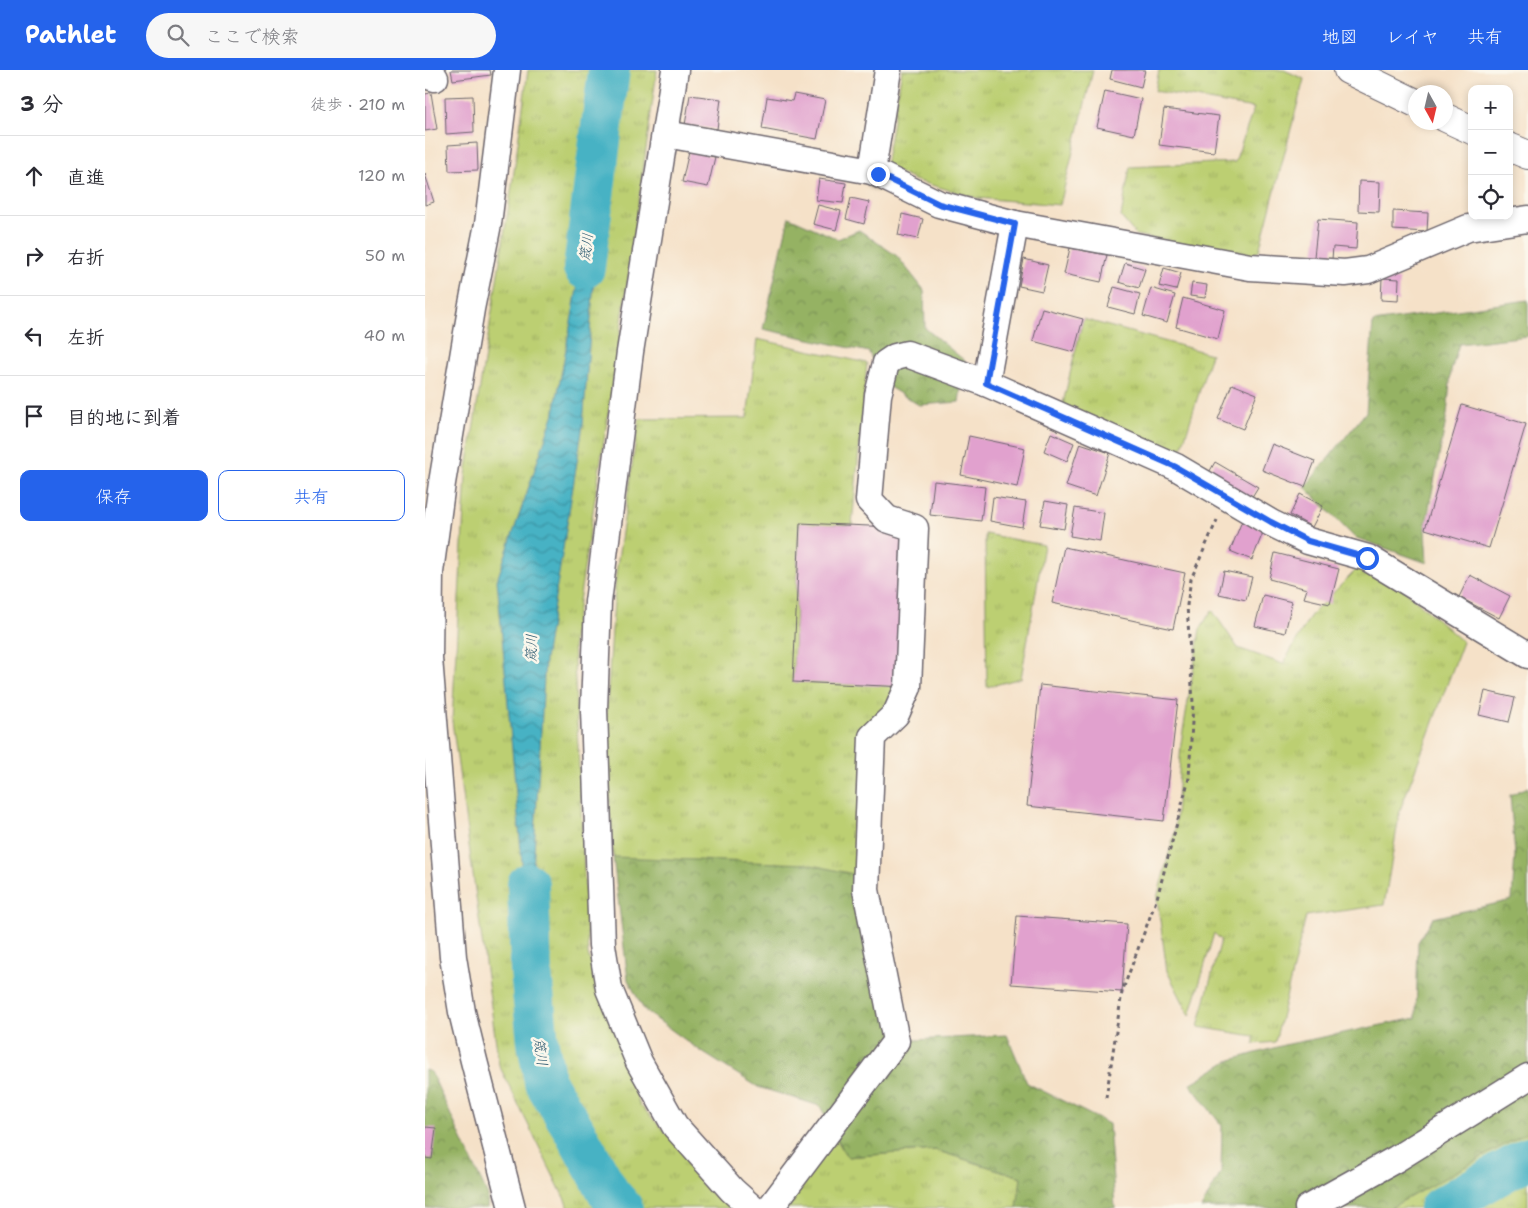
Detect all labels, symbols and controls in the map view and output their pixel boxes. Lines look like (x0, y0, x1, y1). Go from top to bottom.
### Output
search box (146, 13, 496, 58)
text: Pathlet (25, 19, 116, 51)
icon: search (164, 21, 192, 49)
text: ここで検索 (204, 24, 299, 49)
text: 地図 (1322, 25, 1358, 49)
text: レイヤ (1386, 25, 1439, 49)
text: 共有 (1467, 25, 1503, 49)
north arrow (1408, 85, 1453, 130)
map controls (1468, 85, 1513, 220)
button: + (1468, 85, 1513, 130)
text: 3 分 (20, 90, 63, 118)
text: 徒歩 · 210 m (310, 94, 405, 115)
button: − (1468, 130, 1513, 175)
icon: ahead (20, 162, 48, 190)
route end (867, 163, 890, 186)
text: 直進 (67, 165, 105, 190)
text: 120 m (358, 165, 405, 186)
button: locate (1468, 175, 1513, 220)
water label: 筬川 (575, 232, 597, 262)
icon: right (20, 242, 48, 270)
text: 右折 (67, 245, 105, 270)
text: 50 m (365, 245, 405, 266)
icon: left (20, 322, 48, 350)
text: 左折 (67, 325, 105, 350)
text: 40 m (363, 325, 405, 346)
icon: arrive (20, 402, 48, 430)
text: 目的地に到着 (67, 405, 181, 430)
button: 保存 (20, 470, 208, 521)
button: 共有 (218, 470, 405, 521)
route start (1356, 547, 1379, 570)
water label: 筬川 (522, 634, 540, 662)
water label: 筬川 (530, 1037, 552, 1067)

